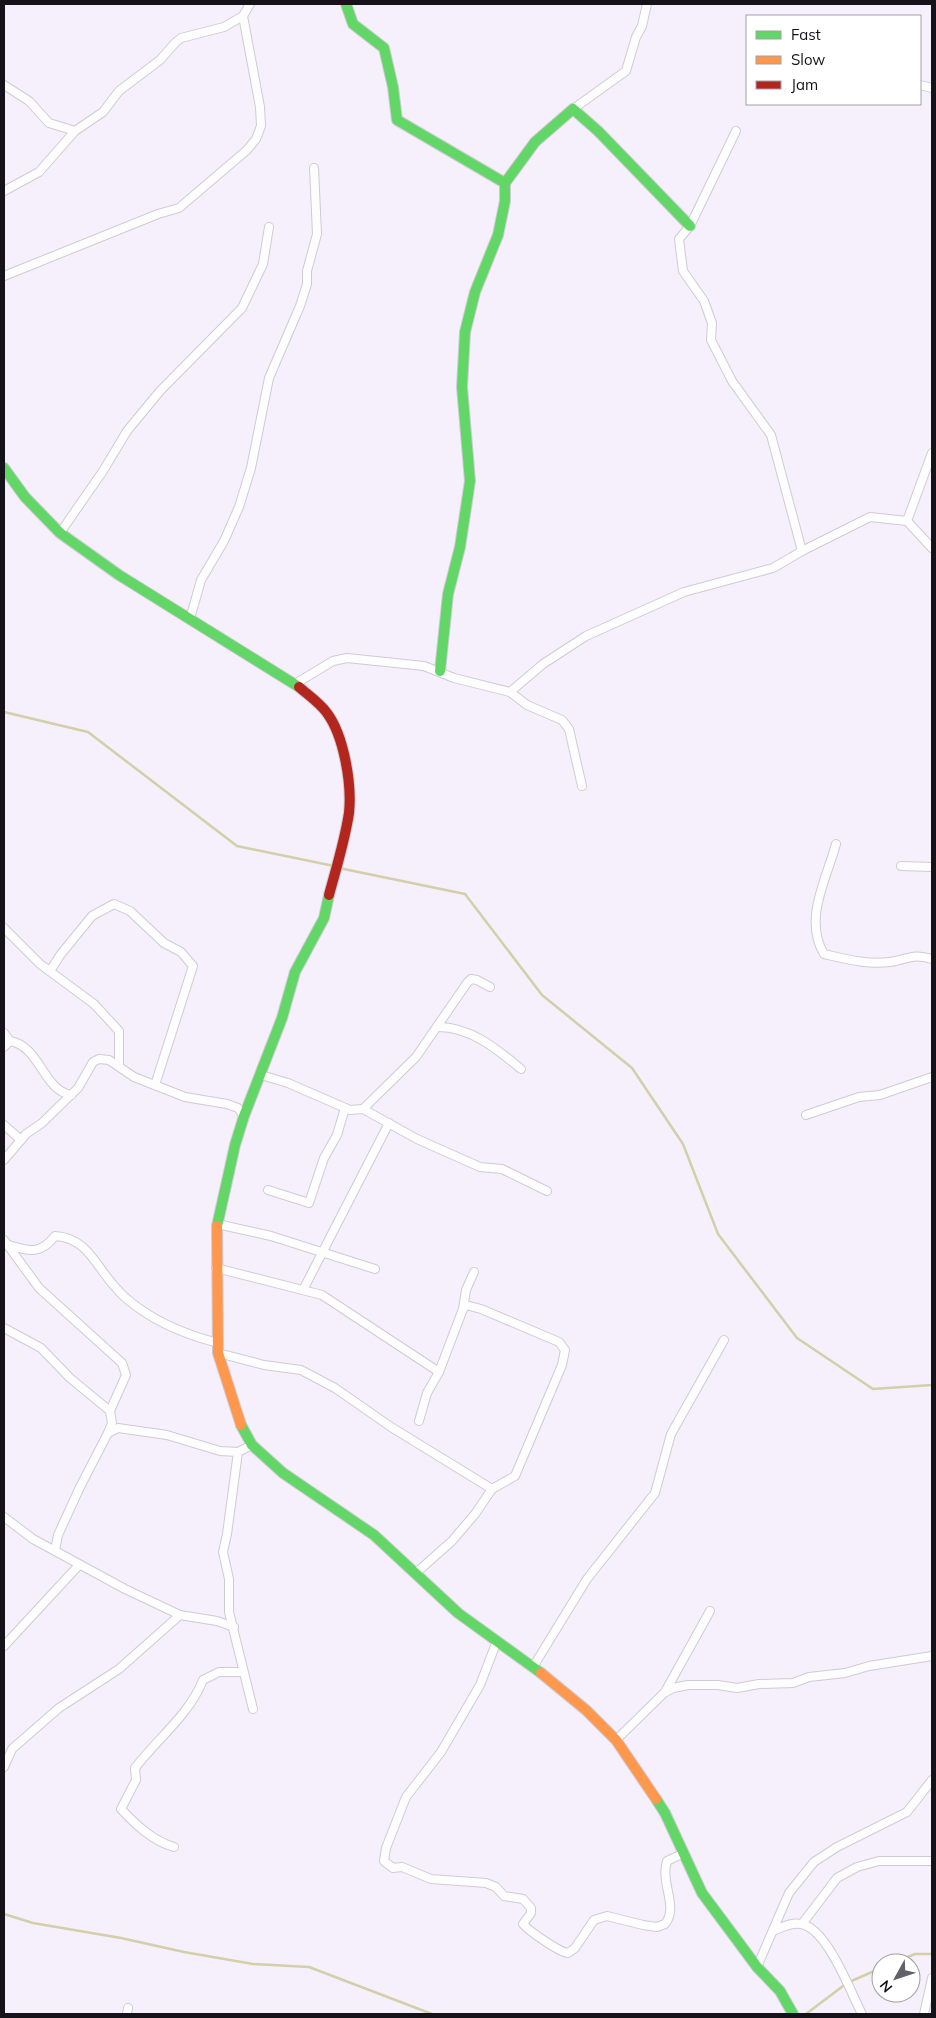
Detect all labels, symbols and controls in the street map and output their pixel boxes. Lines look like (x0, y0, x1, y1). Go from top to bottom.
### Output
legend (746, 15, 921, 105)
text: Fast (791, 25, 821, 44)
text: Slow (791, 50, 825, 69)
text: Jam (791, 75, 818, 94)
north arrow (871, 1953, 921, 2003)
text: N (876, 1977, 896, 1996)

